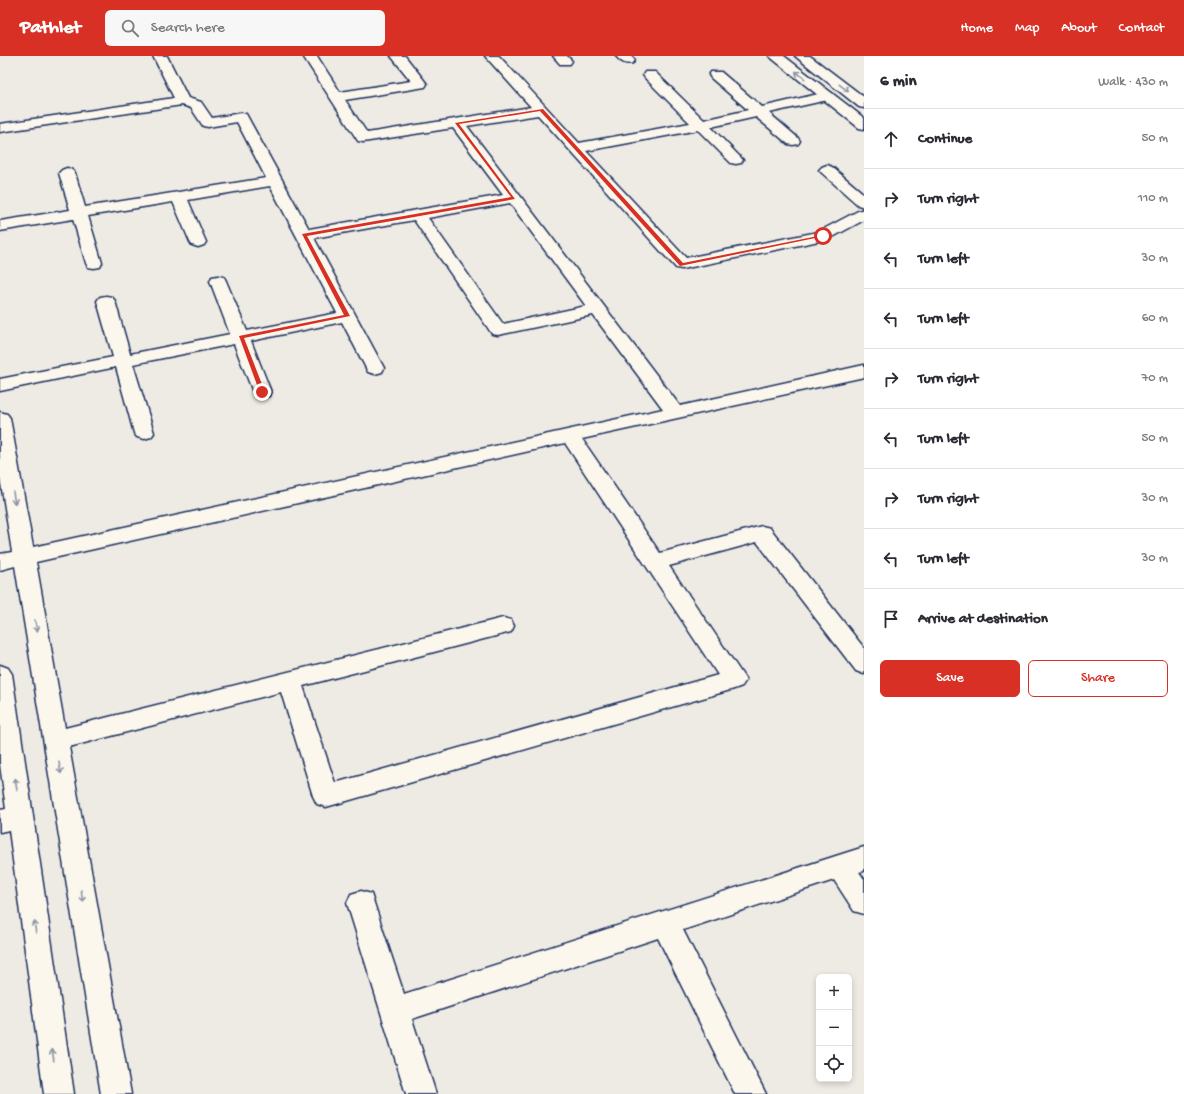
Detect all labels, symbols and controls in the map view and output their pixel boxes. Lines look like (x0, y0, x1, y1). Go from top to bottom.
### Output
search box (105, 10, 385, 46)
text: Pathlet (20, 17, 81, 40)
icon: search (119, 17, 141, 39)
text: Search here (151, 19, 225, 37)
text: Home (961, 20, 993, 37)
text: Map (1015, 20, 1039, 37)
text: About (1061, 20, 1097, 37)
text: Contact (1119, 20, 1164, 37)
one-way arrow (795, 71, 806, 79)
text: 6 min (880, 72, 916, 92)
text: Walk · 430 m (1098, 75, 1168, 90)
one-way arrow (838, 84, 849, 93)
icon: ahead (880, 128, 902, 150)
text: Continue (918, 130, 972, 148)
text: 50 m (1141, 131, 1168, 146)
icon: right (880, 188, 902, 210)
text: Turn right (918, 190, 978, 208)
text: 110 m (1138, 191, 1168, 206)
route start (814, 227, 832, 245)
icon: left (880, 248, 902, 270)
text: Turn left (918, 250, 969, 268)
text: 30 m (1142, 251, 1168, 266)
icon: left (880, 308, 902, 330)
text: Turn left (918, 310, 969, 328)
text: 60 m (1142, 311, 1168, 326)
icon: right (880, 368, 902, 390)
text: Turn right (918, 370, 978, 388)
text: 70 m (1142, 371, 1168, 386)
route end (253, 383, 271, 401)
icon: left (880, 428, 902, 450)
text: Turn left (918, 430, 969, 448)
text: 50 m (1141, 431, 1168, 446)
icon: right (880, 488, 902, 510)
text: Turn right (918, 490, 978, 508)
one-way arrow (10, 491, 18, 504)
text: 30 m (1142, 491, 1168, 506)
icon: left (880, 548, 902, 570)
text: Turn left (918, 550, 969, 568)
text: 30 m (1142, 551, 1168, 566)
icon: arrive (880, 608, 902, 630)
text: Arrive at destination (918, 610, 1048, 628)
one-way arrow (32, 619, 40, 632)
button: Save (880, 660, 1020, 697)
button: Share (1028, 660, 1168, 697)
one-way arrow (57, 761, 65, 774)
one-way arrow (12, 778, 19, 791)
one-way arrow (79, 889, 87, 902)
one-way arrow (31, 921, 39, 934)
map controls (816, 974, 852, 1082)
button: + (816, 974, 852, 1010)
button: − (816, 1010, 852, 1046)
button: locate (816, 1046, 852, 1082)
one-way arrow (49, 1049, 57, 1062)

